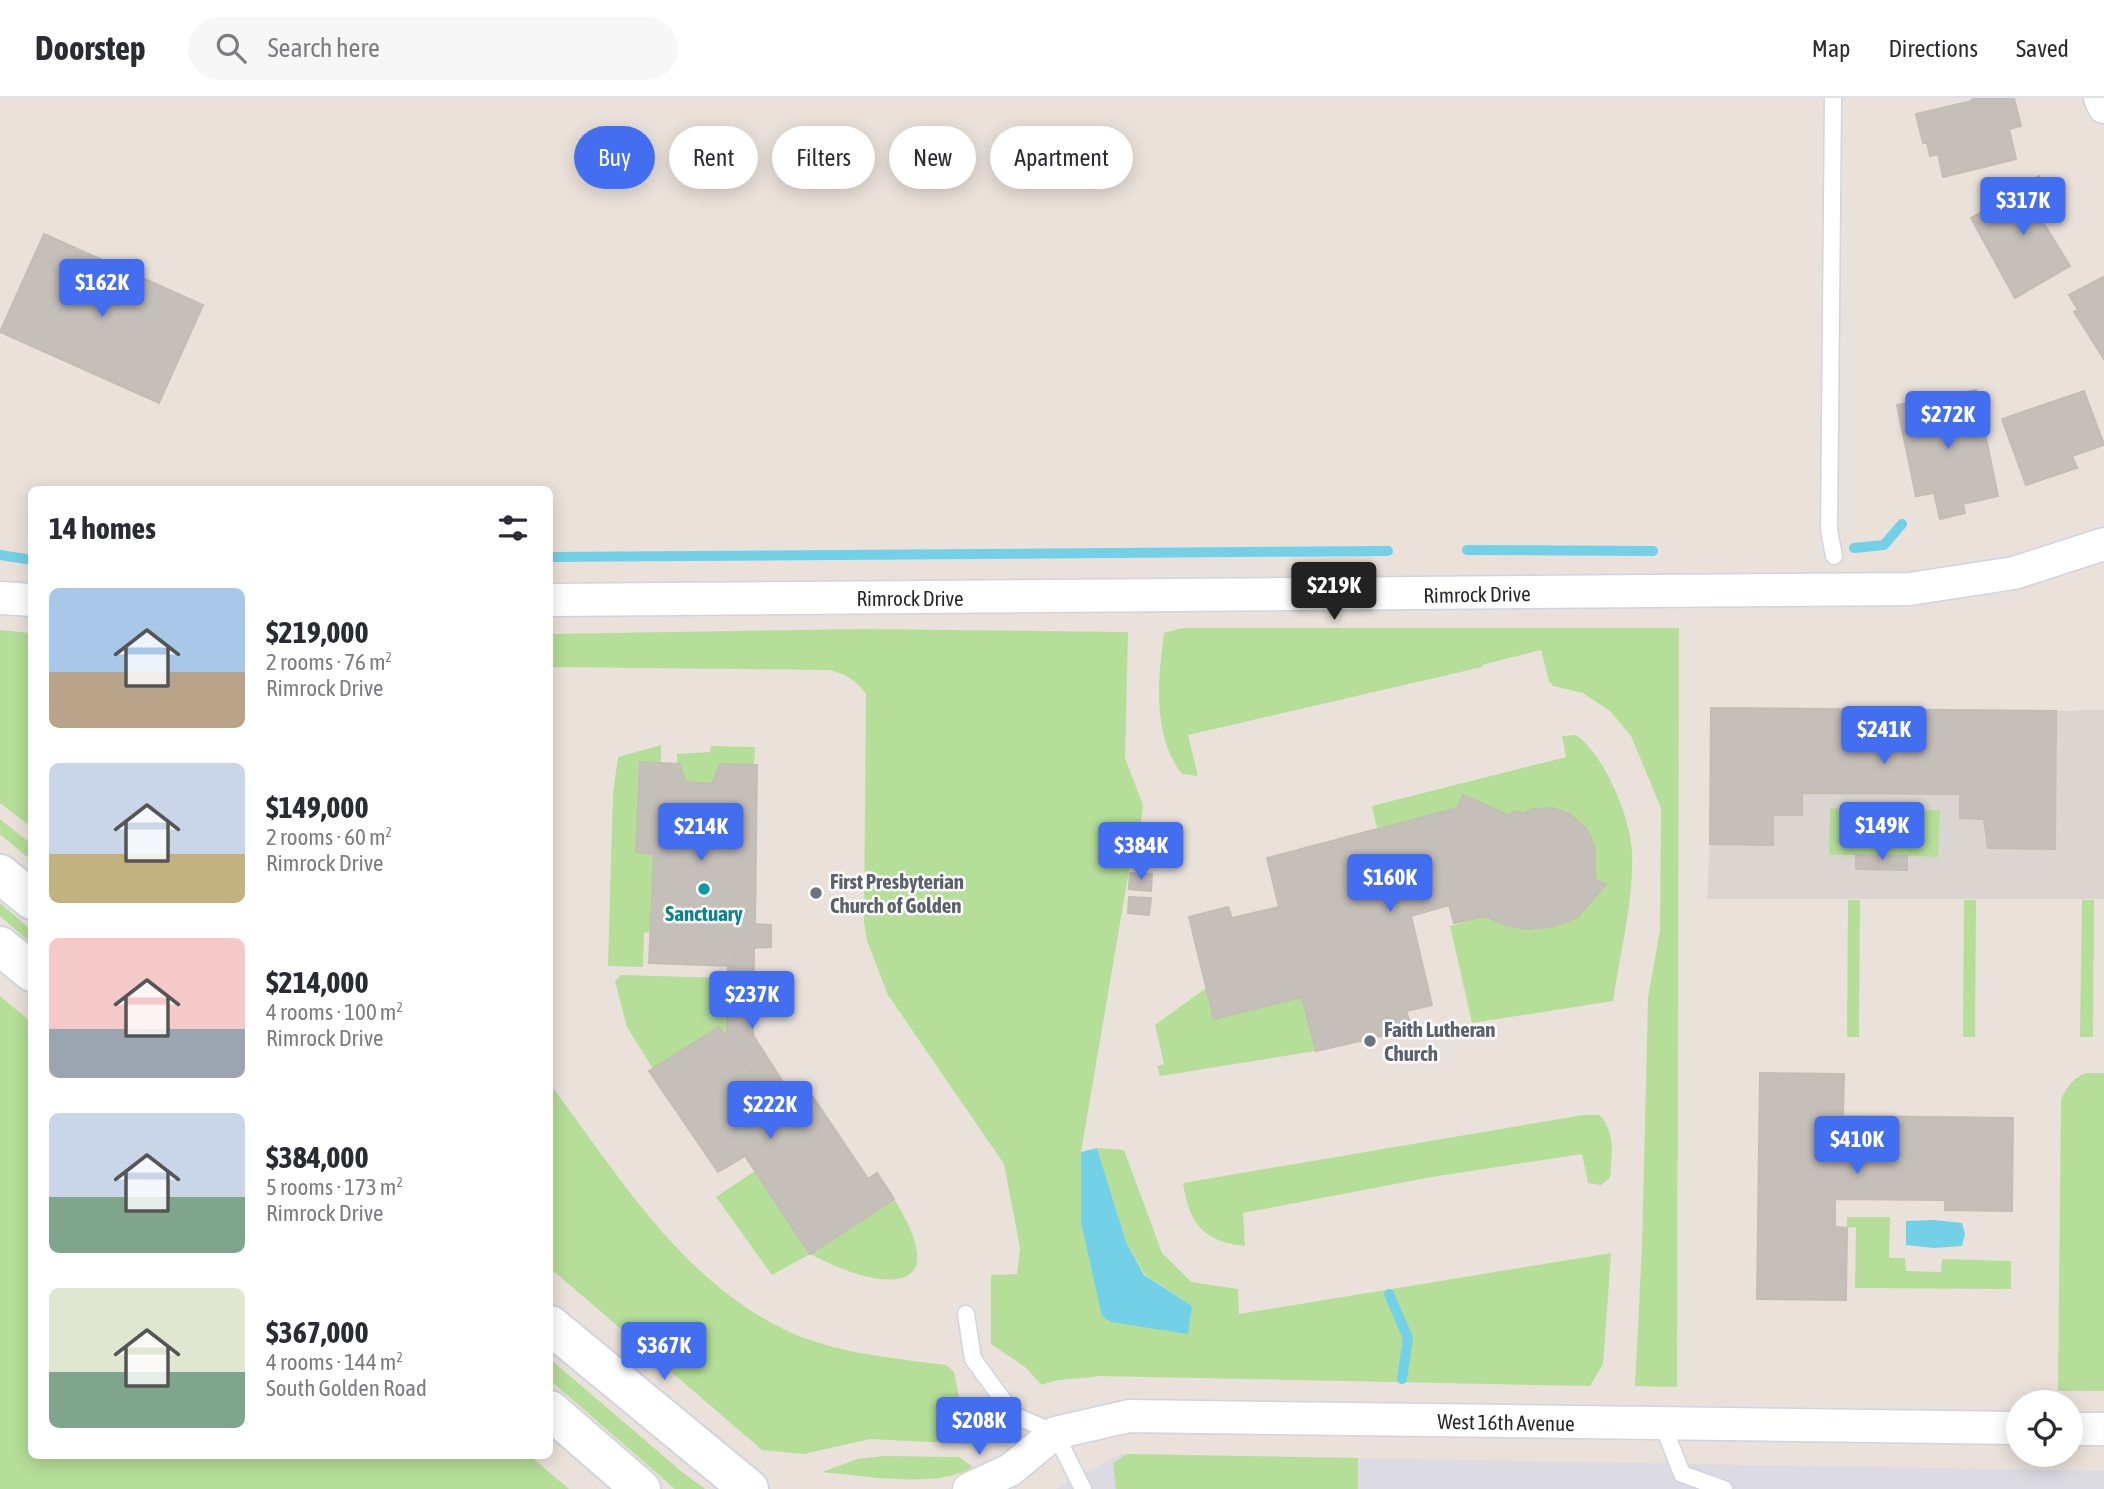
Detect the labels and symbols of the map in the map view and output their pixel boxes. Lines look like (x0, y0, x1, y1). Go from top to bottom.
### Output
pin: $317K (1974, 178, 2072, 237)
pin: $162K (53, 260, 151, 319)
pin: $272K (1899, 392, 1997, 451)
pin: $219K (1285, 562, 1383, 622)
street label: Rimrock Drive (1423, 581, 1531, 607)
street label: Rimrock Drive (856, 586, 964, 610)
pin: $241K (1835, 706, 1933, 766)
pin: $149K (1833, 802, 1931, 862)
pin: $214K (652, 804, 750, 863)
pin: $384K (1092, 822, 1190, 882)
pin: $160K (1341, 854, 1439, 914)
place label: First Presbyterian Church of Golden (830, 869, 964, 917)
marker: Sanctuary (696, 881, 712, 897)
marker: First Presbyterian Church of Golden (808, 885, 824, 901)
place label: Sanctuary (665, 901, 743, 925)
pin: $237K (703, 972, 801, 1031)
place label: Faith Lutheran Church (1384, 1017, 1496, 1065)
marker: Faith Lutheran Church (1362, 1033, 1378, 1049)
pin: $222K (721, 1082, 819, 1141)
pin: $410K (1808, 1116, 1906, 1176)
pin: $367K (615, 1322, 713, 1382)
pin: $208K (930, 1398, 1028, 1457)
street label: West 16th Avenue (1437, 1409, 1575, 1435)

